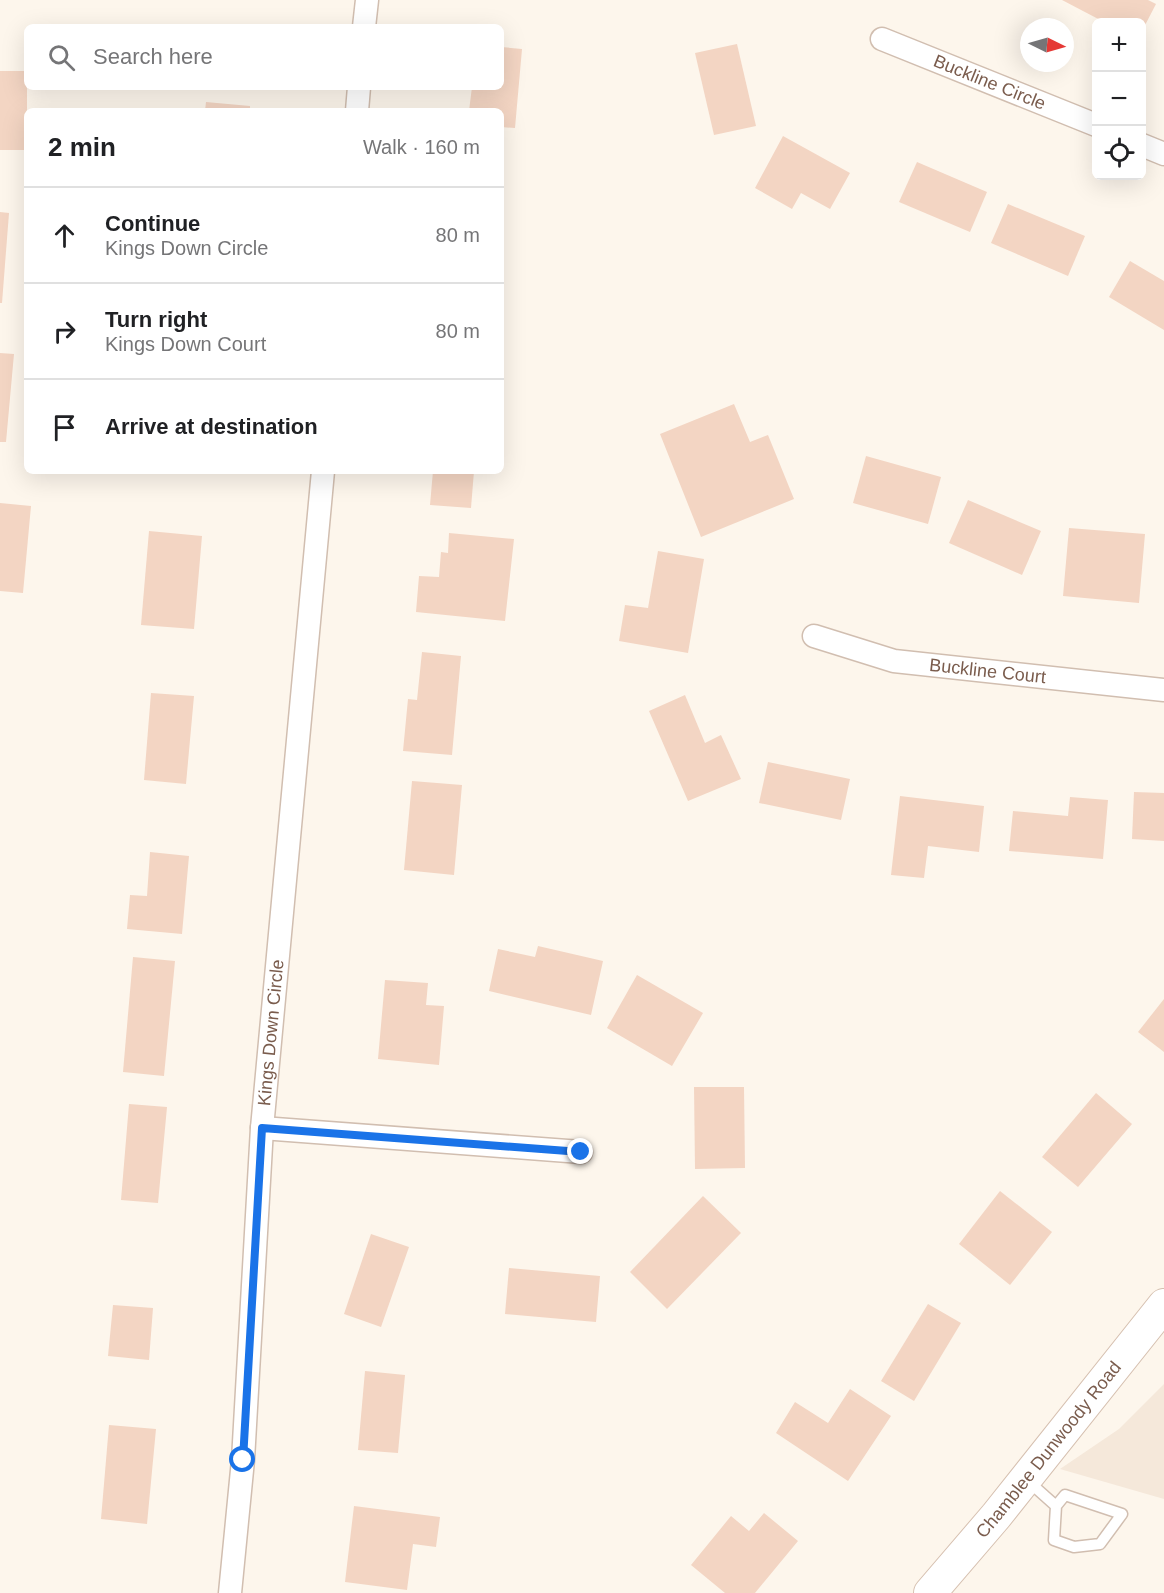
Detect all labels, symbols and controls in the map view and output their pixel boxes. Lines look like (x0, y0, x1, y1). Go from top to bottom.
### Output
north arrow (1020, 18, 1074, 72)
map controls (1092, 18, 1146, 180)
button: + (1092, 18, 1146, 72)
search box (24, 24, 504, 90)
icon: search (45, 41, 78, 74)
text: Search here (93, 44, 213, 69)
street label: Buckline Circle (931, 51, 1049, 114)
button: − (1092, 72, 1146, 126)
button: locate (1092, 126, 1146, 180)
text: 2 min (48, 132, 116, 162)
text: Walk · 160 m (363, 136, 480, 158)
text: Continue (105, 211, 200, 236)
icon: ahead (48, 219, 81, 252)
text: 80 m (436, 224, 480, 246)
text: Kings Down Circle (105, 237, 268, 259)
text: Turn right (105, 307, 207, 332)
icon: right (48, 315, 81, 348)
text: 80 m (436, 320, 480, 342)
text: Kings Down Court (105, 333, 266, 355)
icon: arrive (48, 411, 81, 444)
text: Arrive at destination (105, 414, 318, 439)
street label: Buckline Court (928, 655, 1047, 687)
street label: Kings Down Circle (254, 958, 288, 1107)
route end (567, 1138, 593, 1164)
street label: Chamblee Dunwoody Road (972, 1357, 1125, 1542)
route start (229, 1446, 255, 1472)

